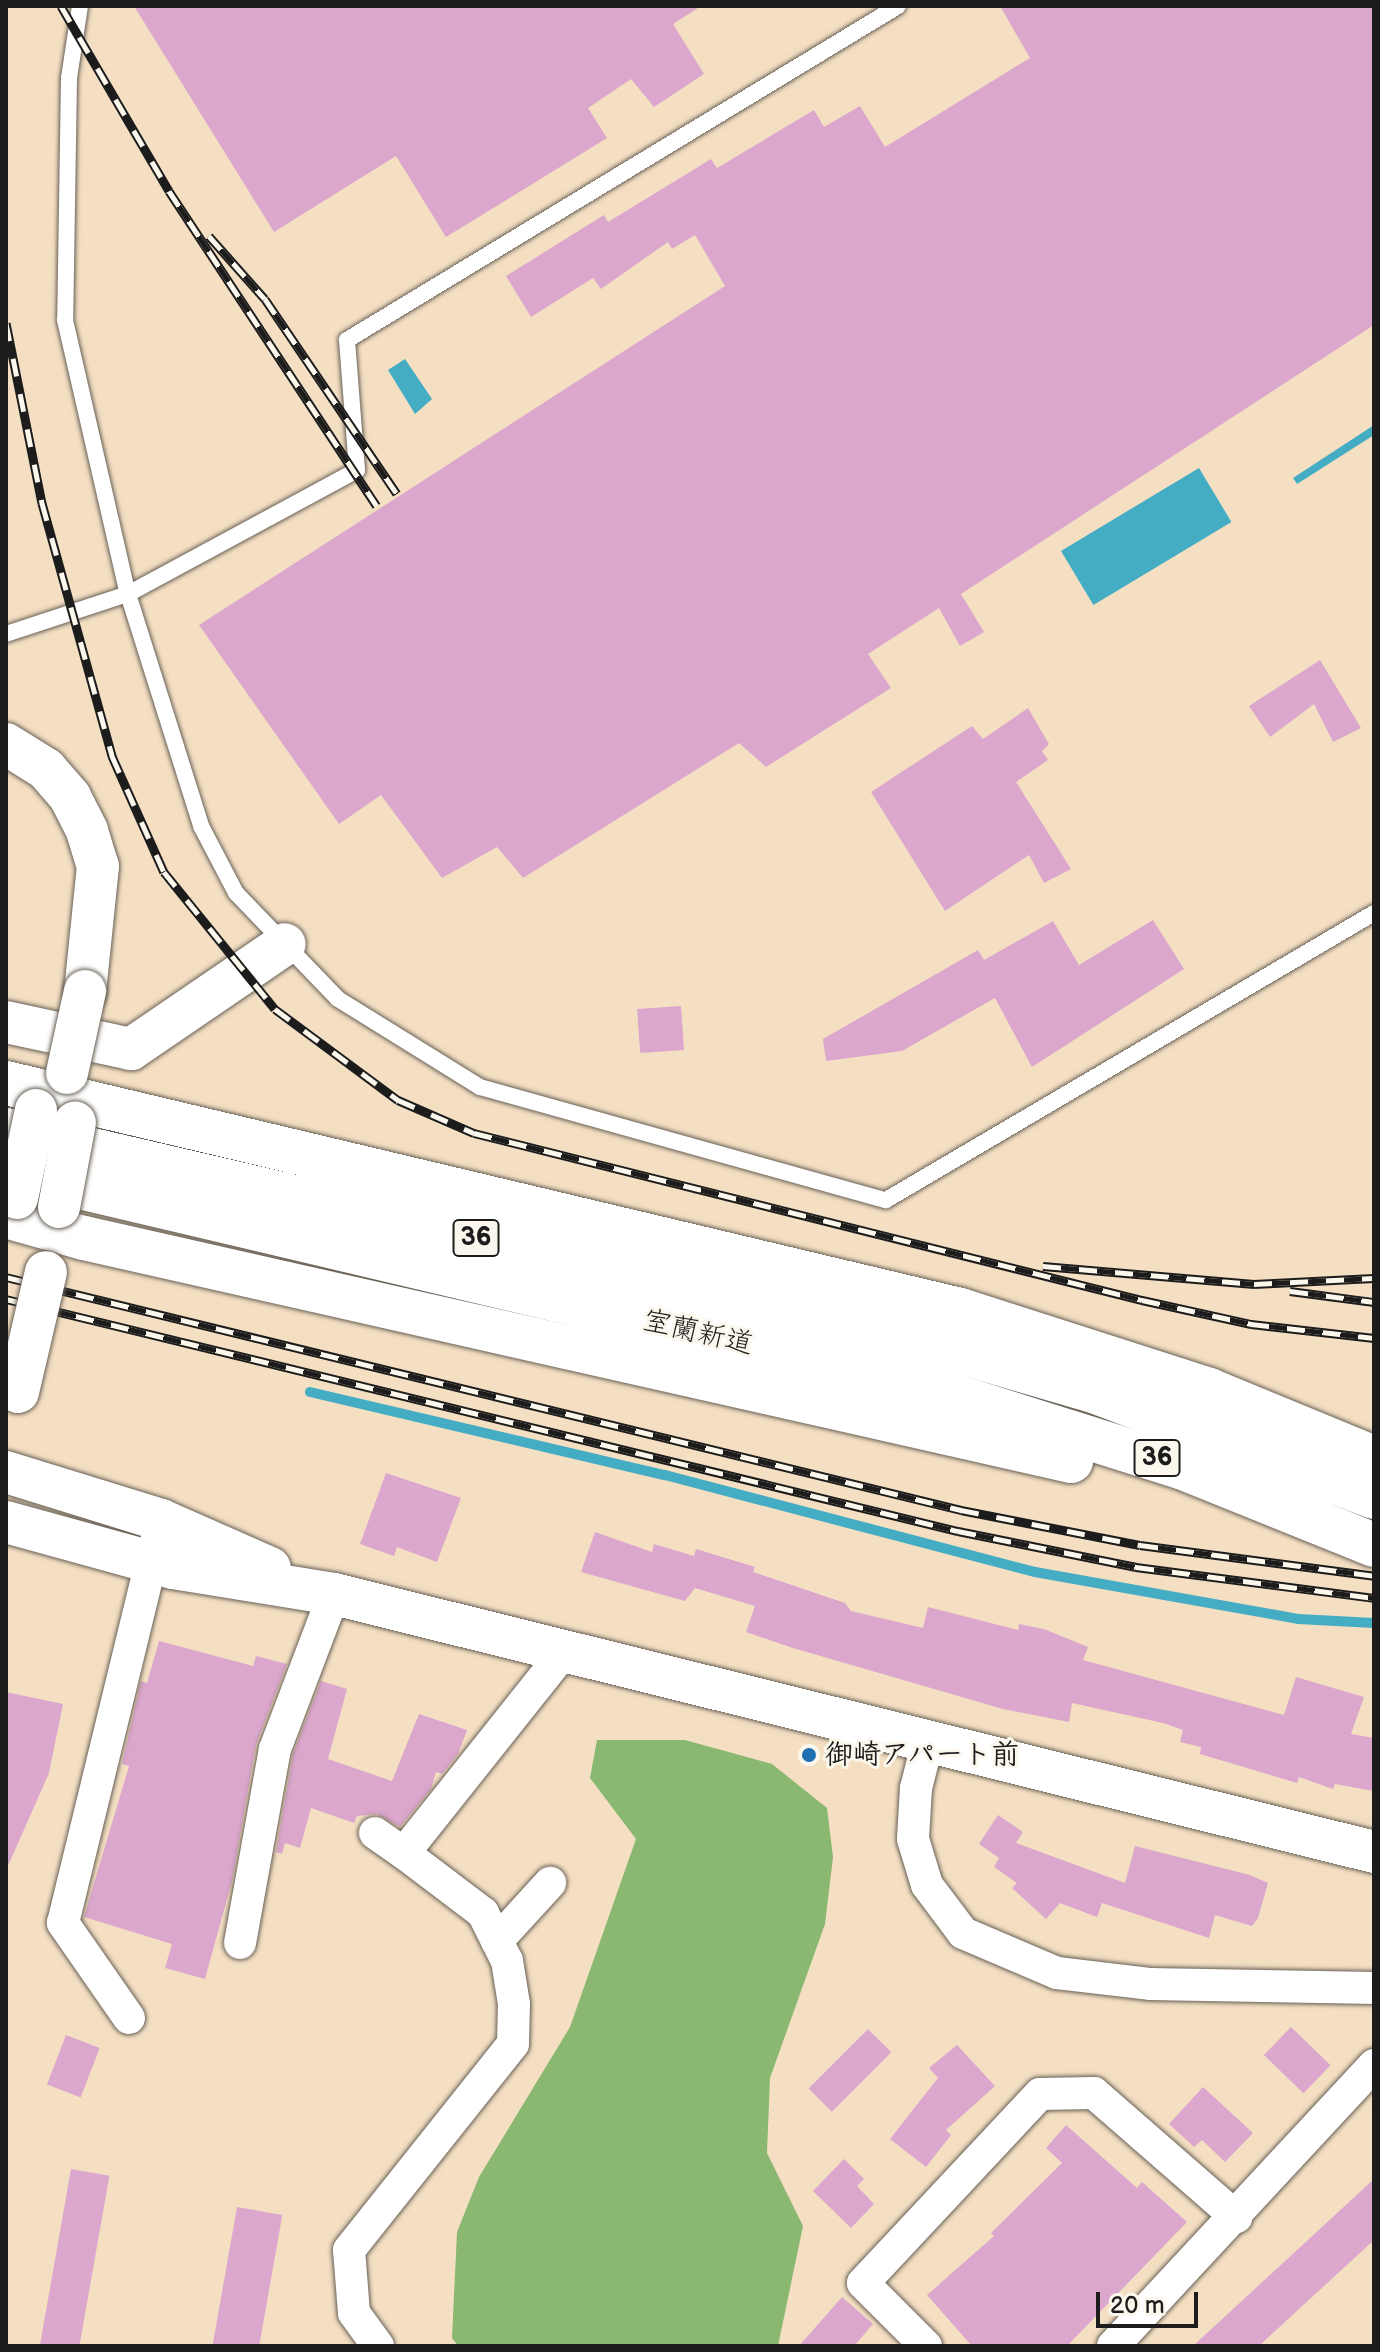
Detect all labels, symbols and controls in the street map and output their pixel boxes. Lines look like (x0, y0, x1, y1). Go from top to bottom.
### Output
road number: 36 (452, 1216, 500, 1260)
street label: 室蘭新道 (640, 1304, 756, 1362)
road number: 36 (1133, 1436, 1181, 1480)
place label: 御崎アパート前 (825, 1738, 1021, 1772)
marker: 御崎アパート前 (800, 1746, 818, 1764)
scale bar (1100, 2276, 1202, 2326)
text: 20 m (1110, 2291, 1165, 2320)

